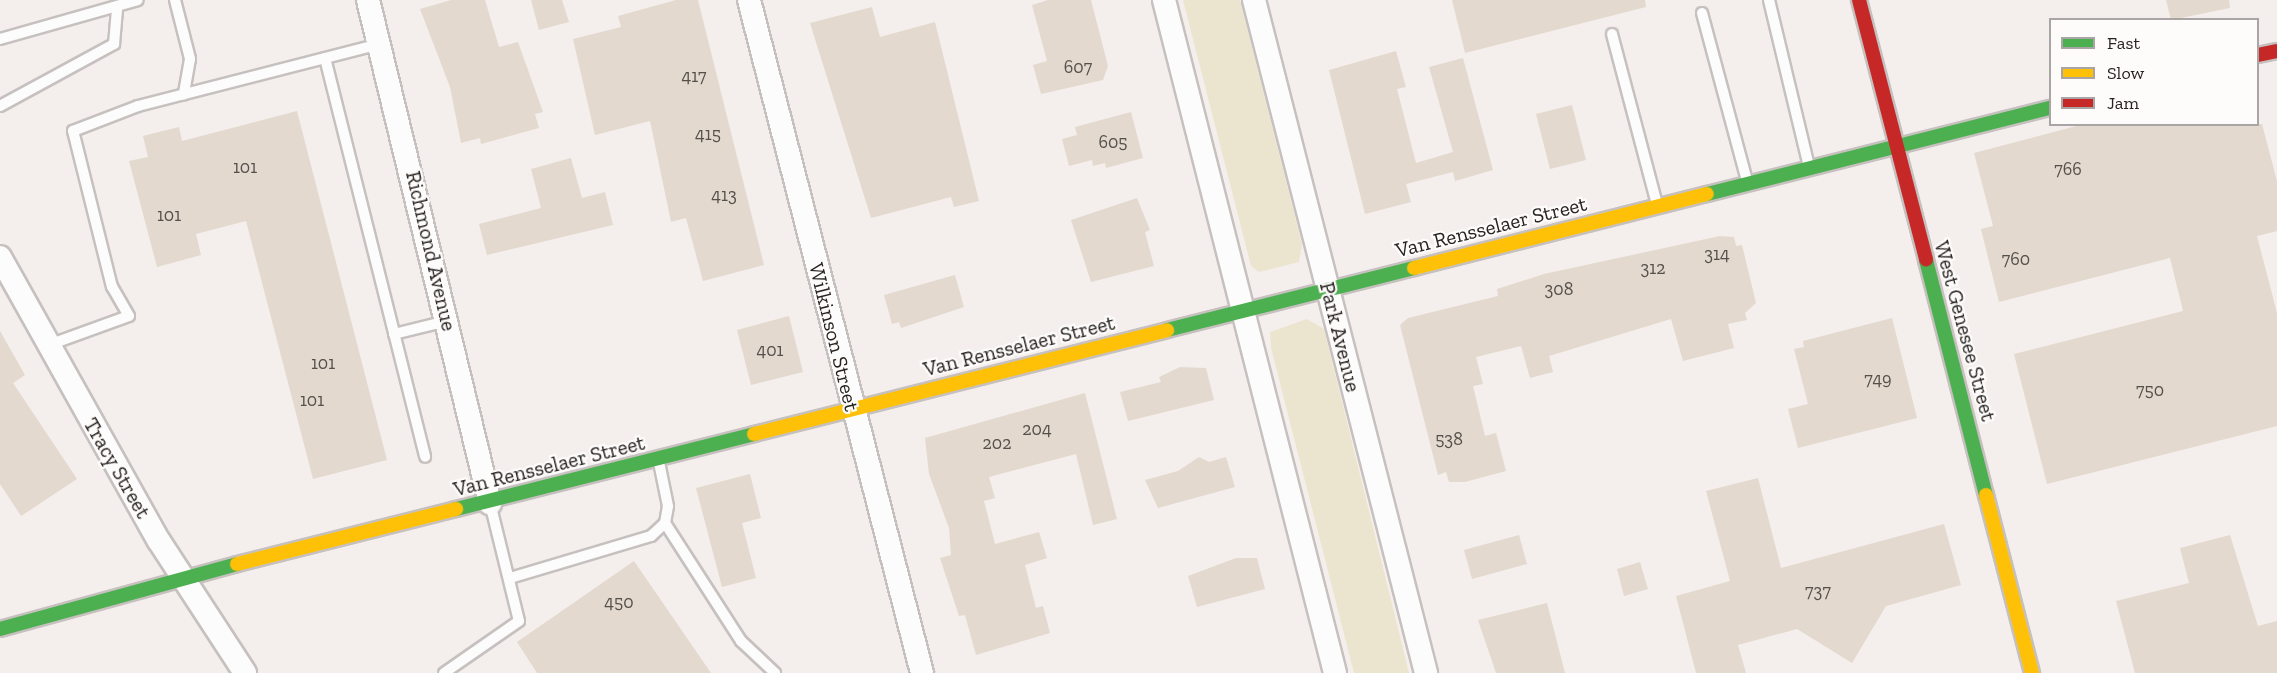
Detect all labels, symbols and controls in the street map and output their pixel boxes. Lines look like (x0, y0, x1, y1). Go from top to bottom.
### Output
legend (2049, 18, 2259, 126)
text: Fast (2107, 32, 2140, 54)
house number: 607 (1064, 56, 1092, 78)
text: Slow (2107, 62, 2144, 84)
house number: 417 (682, 65, 706, 87)
text: Jam (2107, 92, 2139, 114)
house number: 415 (695, 123, 721, 145)
house number: 605 (1098, 131, 1128, 153)
house number: 101 (233, 156, 257, 178)
house number: 766 (2054, 158, 2082, 180)
street label: Richmond Avenue (400, 168, 462, 334)
house number: 413 (711, 184, 737, 206)
street label: Van Rensselaer Street (1393, 191, 1589, 263)
house number: 101 (157, 204, 181, 226)
street label: West Genesee Street (1929, 238, 2001, 424)
house number: 314 (1704, 243, 1730, 265)
house number: 760 (2002, 248, 2030, 270)
house number: 312 (1640, 257, 1666, 279)
street label: Wilkinson Street (803, 260, 865, 414)
house number: 308 (1545, 278, 1573, 300)
street label: Park Avenue (1314, 279, 1366, 395)
street label: Van Rensselaer Street (921, 310, 1117, 382)
house number: 401 (757, 339, 783, 361)
house number: 101 (311, 352, 335, 374)
house number: 749 (1864, 368, 1892, 390)
house number: 750 (2136, 379, 2164, 401)
house number: 101 (300, 389, 324, 411)
street label: Tracy Street (78, 413, 156, 523)
house number: 204 (1022, 418, 1052, 440)
house number: 538 (1435, 428, 1463, 450)
street label: Van Rensselaer Street (451, 430, 647, 502)
house number: 202 (983, 432, 1011, 454)
house number: 737 (1805, 580, 1831, 602)
house number: 450 (604, 591, 634, 613)

